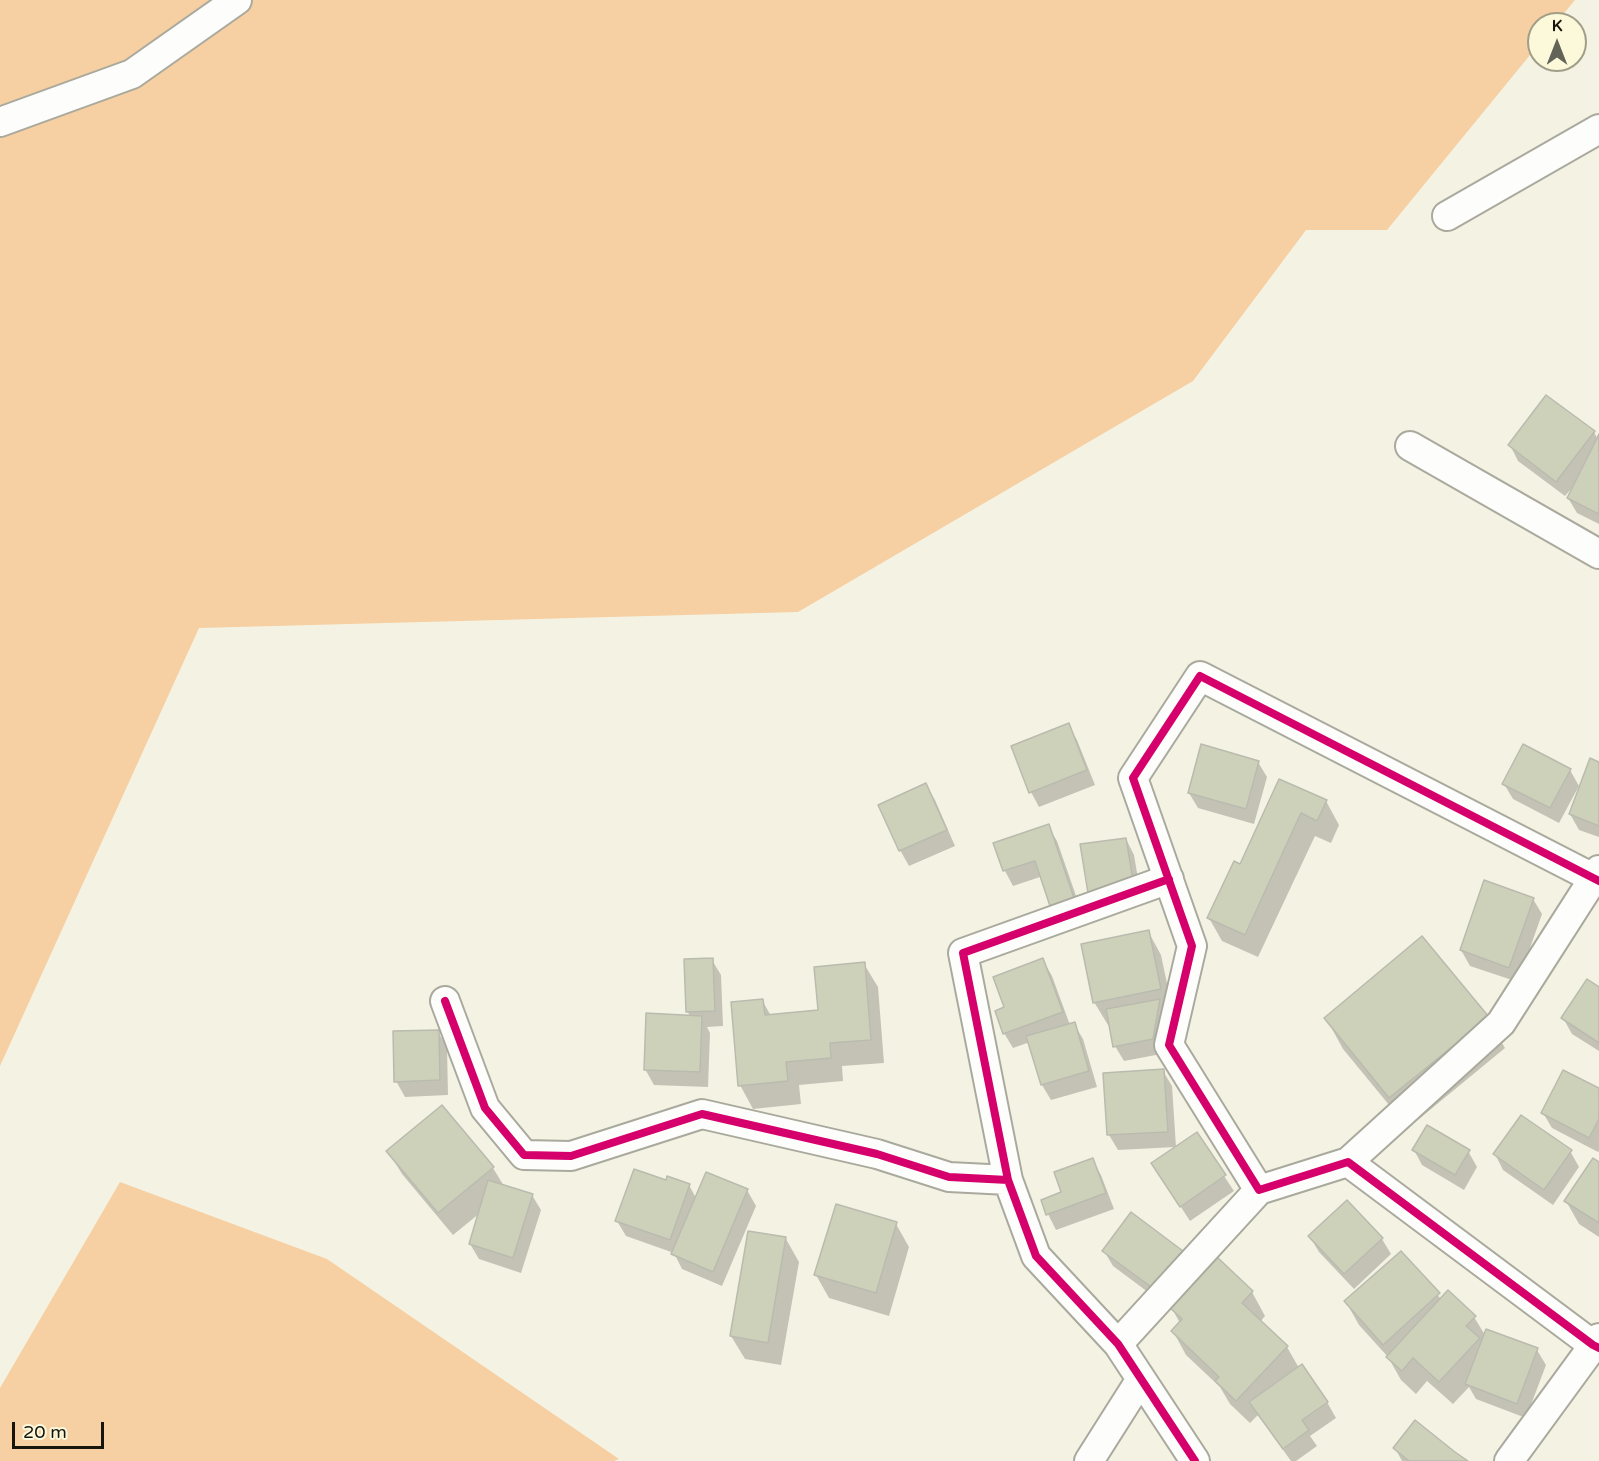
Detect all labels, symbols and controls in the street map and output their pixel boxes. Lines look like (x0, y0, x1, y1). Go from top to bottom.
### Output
north arrow (1527, 12, 1587, 72)
text: K (1552, 16, 1562, 36)
scale bar (15, 1410, 106, 1448)
text: 20 m (23, 1421, 67, 1443)

